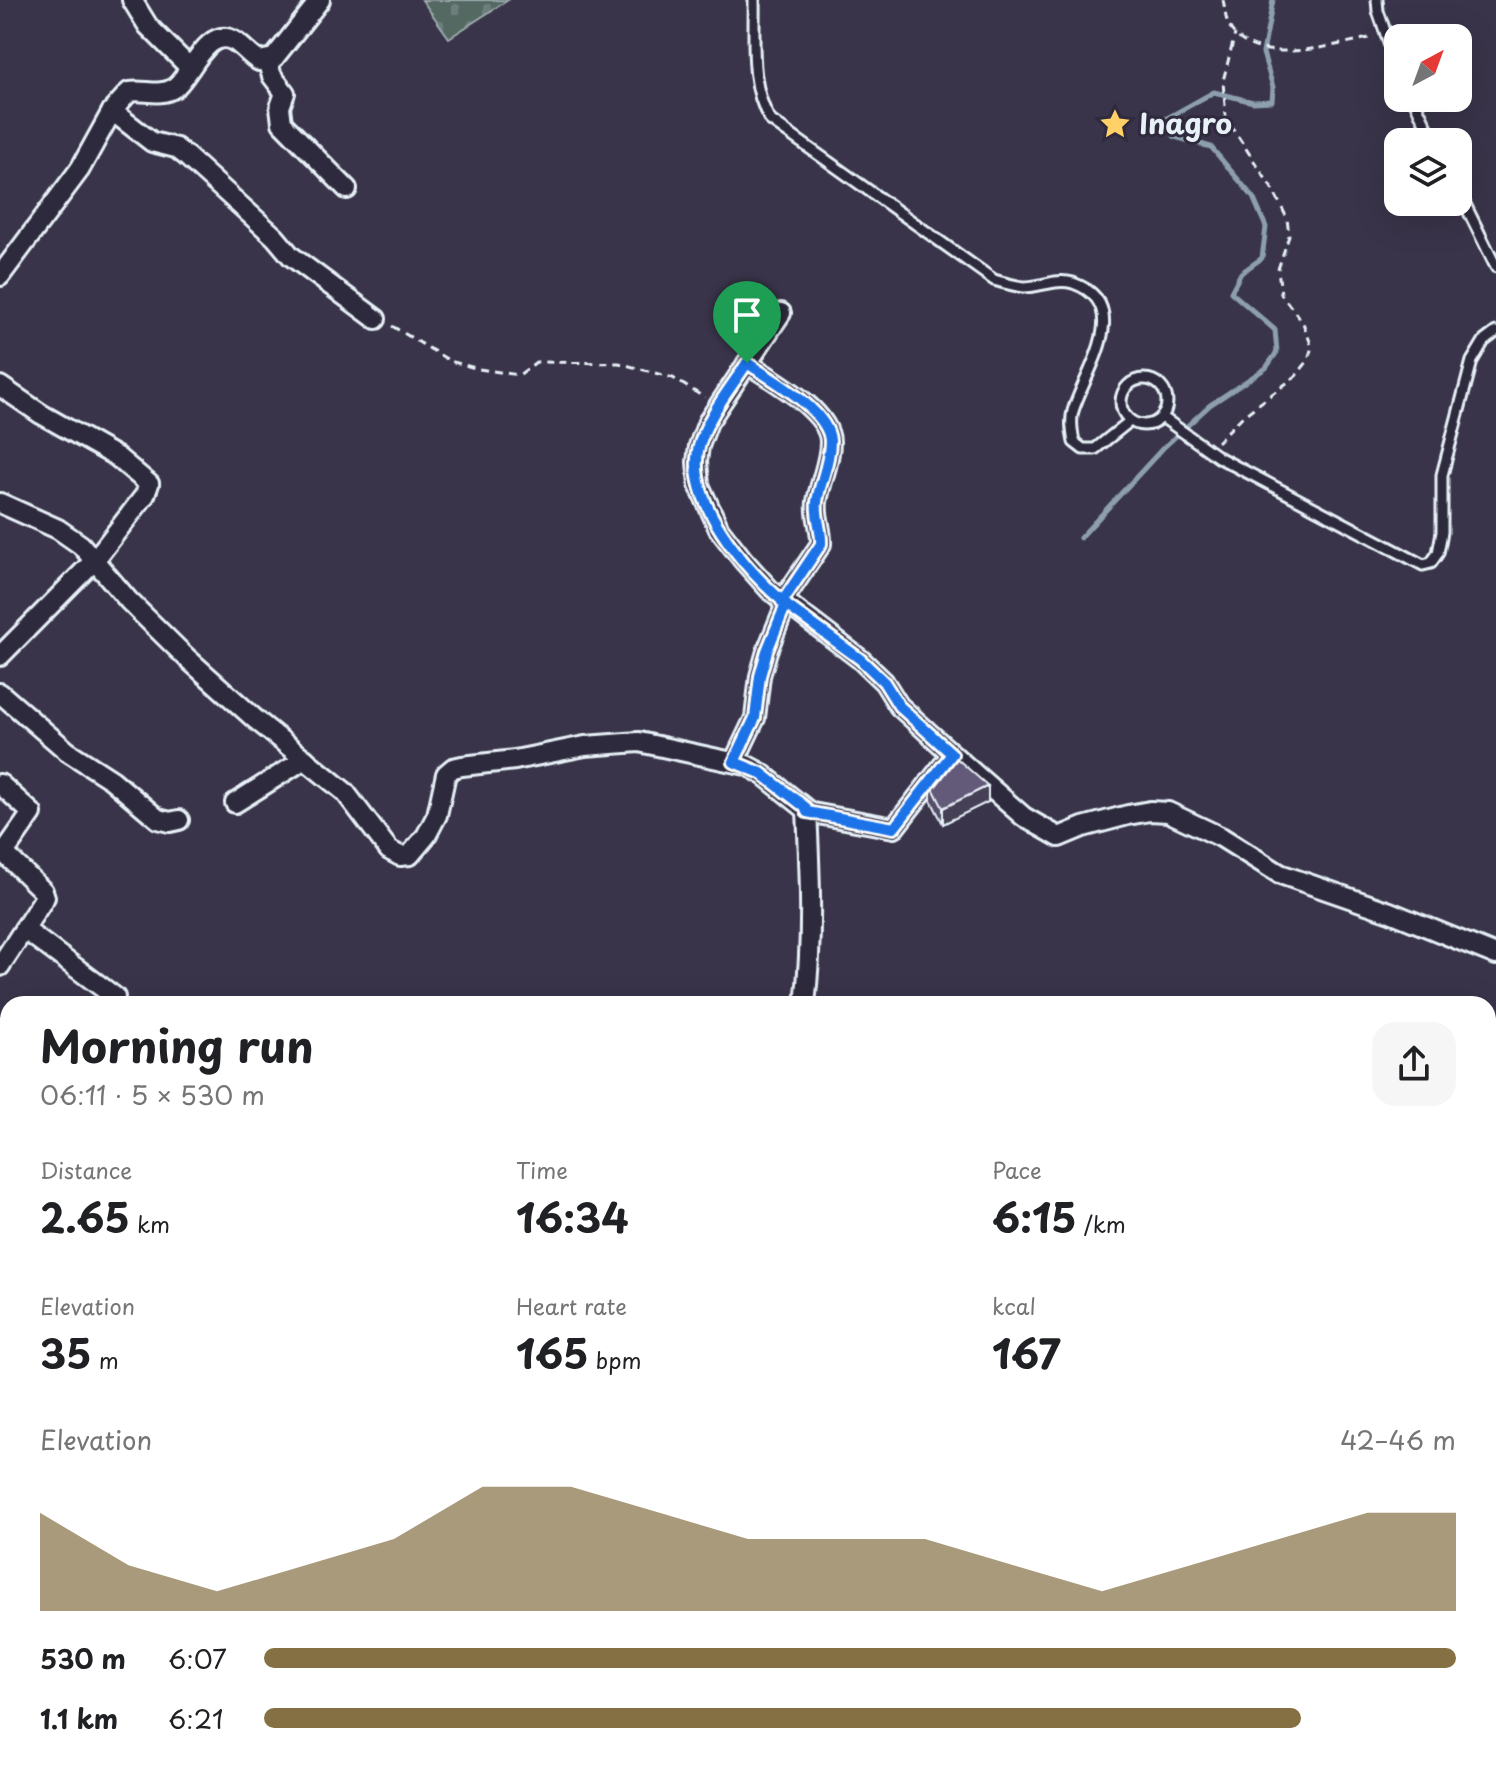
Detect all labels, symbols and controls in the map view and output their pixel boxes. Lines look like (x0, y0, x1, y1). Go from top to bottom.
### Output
north arrow (1384, 24, 1472, 112)
map controls (1384, 24, 1472, 216)
place label: Inagro (1139, 101, 1232, 144)
place icon: Inagro (1098, 107, 1132, 141)
button: layers (1384, 128, 1472, 216)
pin (713, 281, 781, 363)
icon: arrive (725, 293, 769, 337)
text: Morning run (40, 1012, 314, 1078)
button: share (1372, 1022, 1456, 1106)
text: 06:11 · 5 × 530 m (40, 1075, 265, 1114)
text: Distance (40, 1153, 132, 1186)
text: Time (516, 1153, 568, 1186)
text: Pace (992, 1153, 1042, 1186)
text: 2.65 (40, 1186, 130, 1247)
text: 16:34 (516, 1186, 629, 1247)
text: 6:15 (992, 1186, 1077, 1247)
text: km (130, 1207, 170, 1240)
text: /km (1077, 1207, 1126, 1240)
text: Elevation (40, 1289, 135, 1322)
text: Heart rate (516, 1289, 627, 1322)
text: kcal (992, 1289, 1036, 1322)
text: 35 (40, 1322, 92, 1383)
text: 165 (516, 1322, 589, 1383)
text: 167 (992, 1322, 1061, 1383)
text: m (92, 1343, 119, 1376)
text: bpm (589, 1343, 641, 1376)
text: Elevation (40, 1420, 152, 1459)
text: 42–46 m (1340, 1420, 1456, 1459)
text: 530 m (40, 1639, 126, 1678)
text: 6:07 (168, 1639, 227, 1678)
text: 1.1 km (40, 1699, 118, 1738)
text: 6:21 (168, 1699, 224, 1738)

